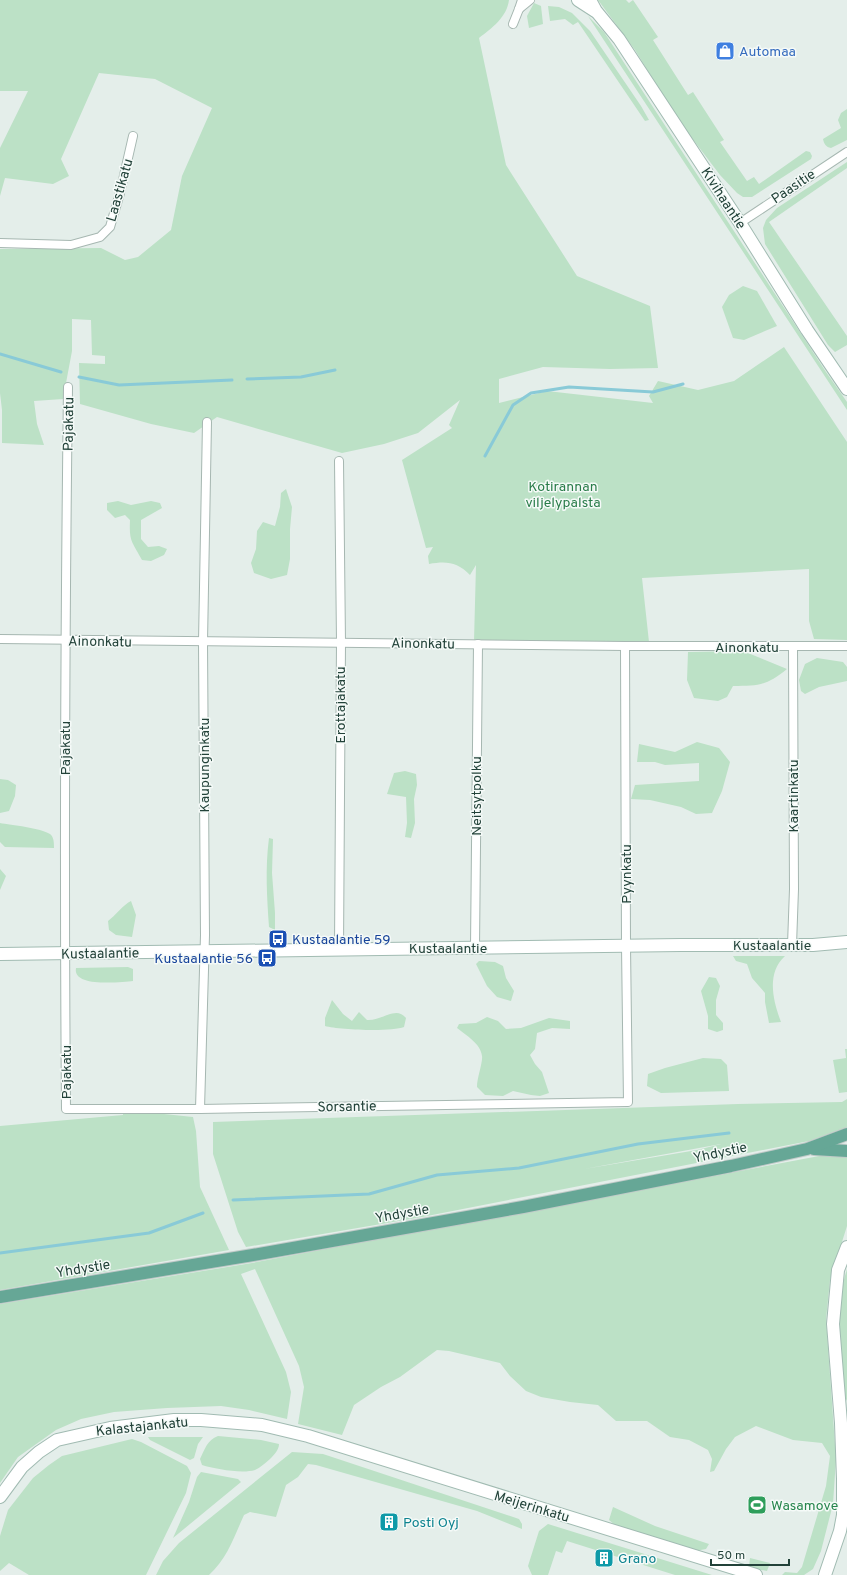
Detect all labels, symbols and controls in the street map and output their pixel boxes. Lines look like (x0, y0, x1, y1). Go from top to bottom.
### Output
shop icon: Automaa (714, 40, 736, 62)
place label: Automaa (739, 44, 796, 61)
street label: Laastikatu (103, 157, 138, 224)
street label: Kivihaantie (696, 165, 749, 233)
street label: Paasitie (769, 166, 819, 208)
street label: Pajakatu (61, 397, 78, 451)
park label: Kotirannan viljelypalsta (525, 479, 601, 512)
street label: Ainonkatu (68, 633, 132, 652)
street label: Ainonkatu (391, 635, 455, 654)
street label: Ainonkatu (715, 640, 779, 657)
street label: Erottajakatu (333, 666, 350, 744)
street label: Kaupunginkatu (197, 718, 214, 812)
street label: Pajakatu (58, 721, 75, 775)
street label: Neitsytpolku (469, 756, 486, 836)
street label: Kaartinkatu (786, 759, 803, 833)
street label: Pyynkatu (619, 844, 636, 904)
bus stop icon: Kustaalantie 59 (267, 928, 289, 950)
place label: Kustaalantie 59 (292, 932, 391, 949)
street label: Kustaalantie (733, 938, 811, 955)
street label: Kustaalantie (409, 941, 487, 958)
street label: Kustaalantie (61, 945, 139, 964)
bus stop icon: Kustaalantie 56 (256, 947, 278, 969)
place label: Kustaalantie 56 (154, 951, 253, 968)
street label: Pajakatu (59, 1045, 76, 1099)
street label: Sorsantie (317, 1098, 377, 1117)
street label: Yhdystie (692, 1139, 749, 1167)
street label: Yhdystie (374, 1201, 431, 1228)
street label: Yhdystie (55, 1257, 112, 1282)
street label: Kalastajankatu (95, 1414, 189, 1441)
street label: Meijerinkatu (492, 1488, 571, 1527)
sports icon: Wasamove (746, 1494, 768, 1516)
place label: Wasamove (771, 1498, 838, 1515)
building icon: Posti Oyj (378, 1511, 400, 1533)
place label: Posti Oyj (403, 1515, 459, 1532)
scale bar (711, 1541, 789, 1567)
building icon: Grano (593, 1547, 615, 1569)
text: 50 m (717, 1548, 745, 1564)
place label: Grano (618, 1551, 656, 1568)

